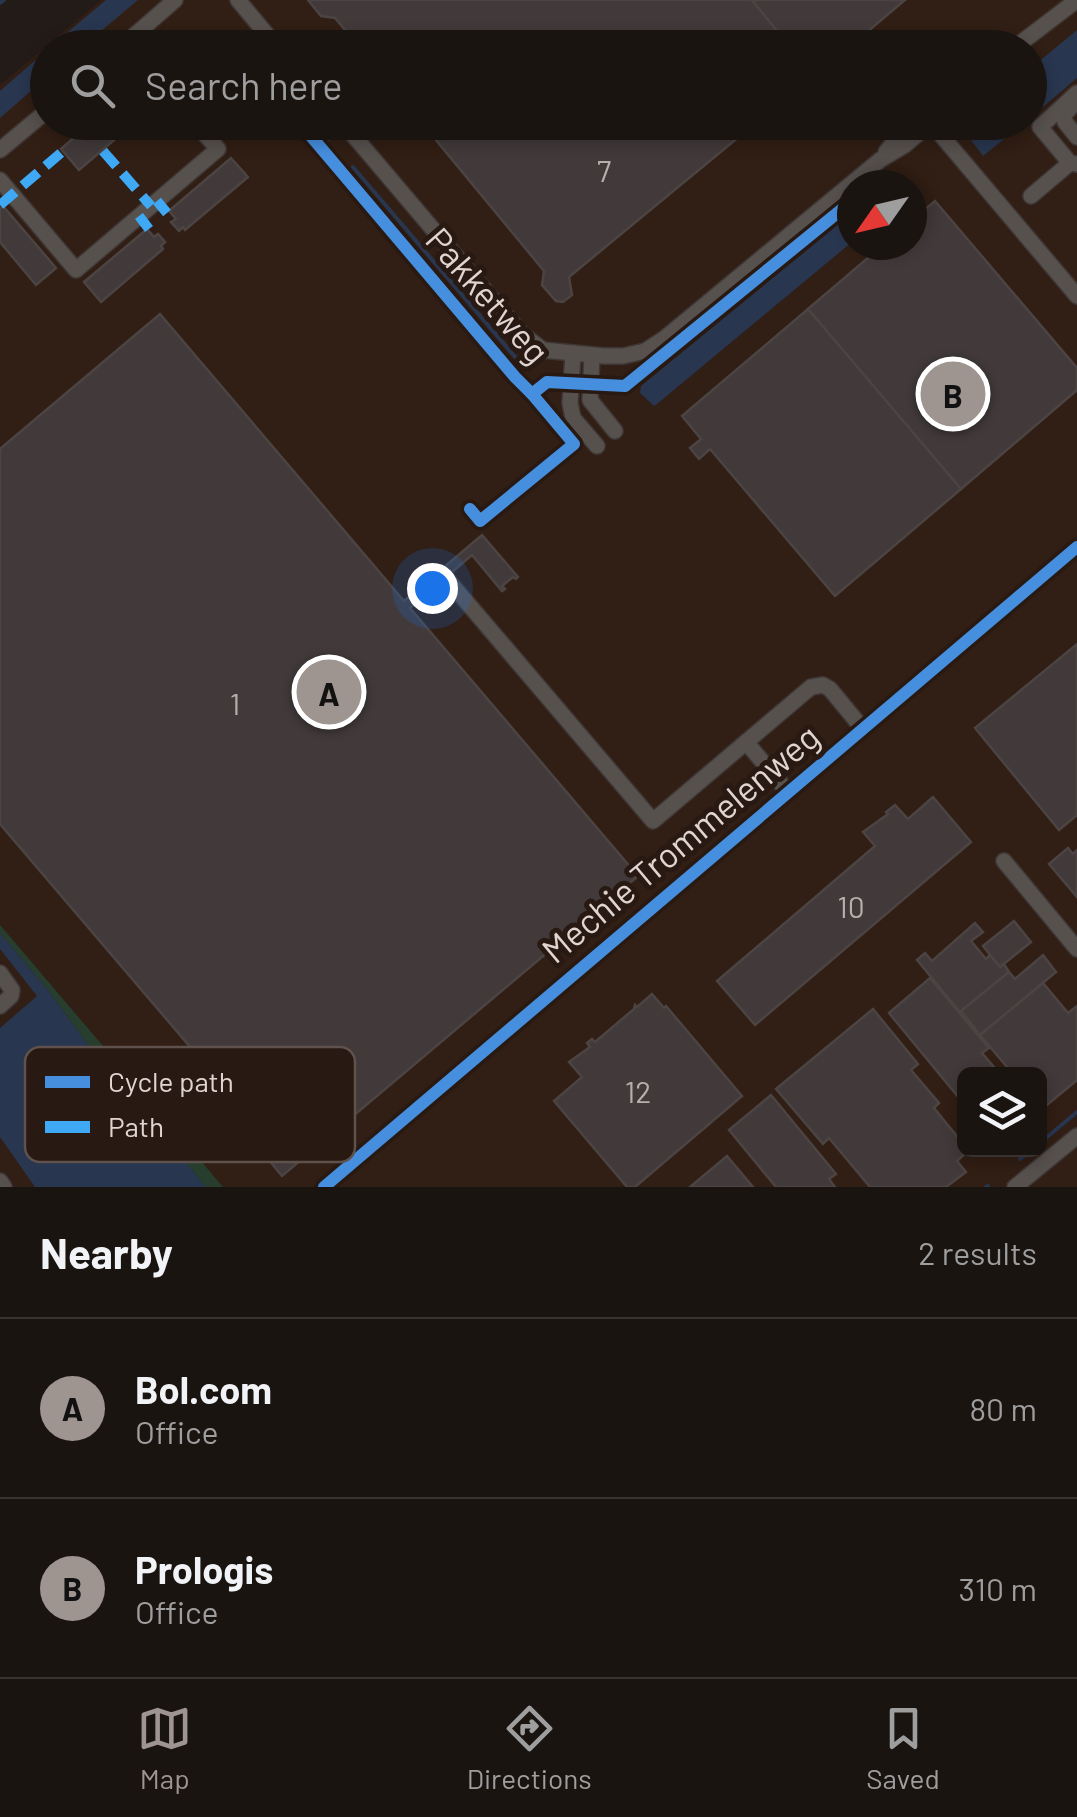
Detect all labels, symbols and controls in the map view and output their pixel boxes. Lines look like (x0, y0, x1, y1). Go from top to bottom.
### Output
search box (30, 30, 1047, 140)
icon: search (65, 58, 120, 113)
text: Search here (145, 62, 343, 108)
house number: 7 (597, 152, 611, 188)
north arrow (837, 170, 927, 260)
street label: Pakketweg (418, 218, 559, 371)
pin: B (920, 356, 986, 432)
your location (407, 563, 458, 614)
pin: A (296, 654, 362, 730)
house number: 1 (230, 685, 240, 721)
street label: Mechie Trommelenweg (533, 714, 827, 971)
house number: 10 (837, 888, 865, 924)
legend (25, 1047, 355, 1162)
text: Cycle path (108, 1064, 234, 1098)
map controls (957, 1067, 1047, 1157)
button: layers (957, 1067, 1047, 1157)
house number: 12 (625, 1073, 651, 1109)
text: Path (108, 1109, 164, 1143)
text: Nearby (40, 1227, 173, 1277)
text: 2 results (918, 1233, 1037, 1271)
text: Bol.com (135, 1366, 272, 1412)
text: A (62, 1389, 83, 1427)
text: 80 m (969, 1389, 1037, 1427)
text: Office (135, 1412, 219, 1450)
text: Prologis (135, 1546, 273, 1592)
text: B (63, 1569, 82, 1607)
text: 310 m (959, 1569, 1037, 1607)
text: Office (135, 1592, 219, 1630)
tab: Map (137, 1701, 192, 1795)
tab: Directions (467, 1701, 592, 1795)
tab: Saved (866, 1701, 940, 1795)

